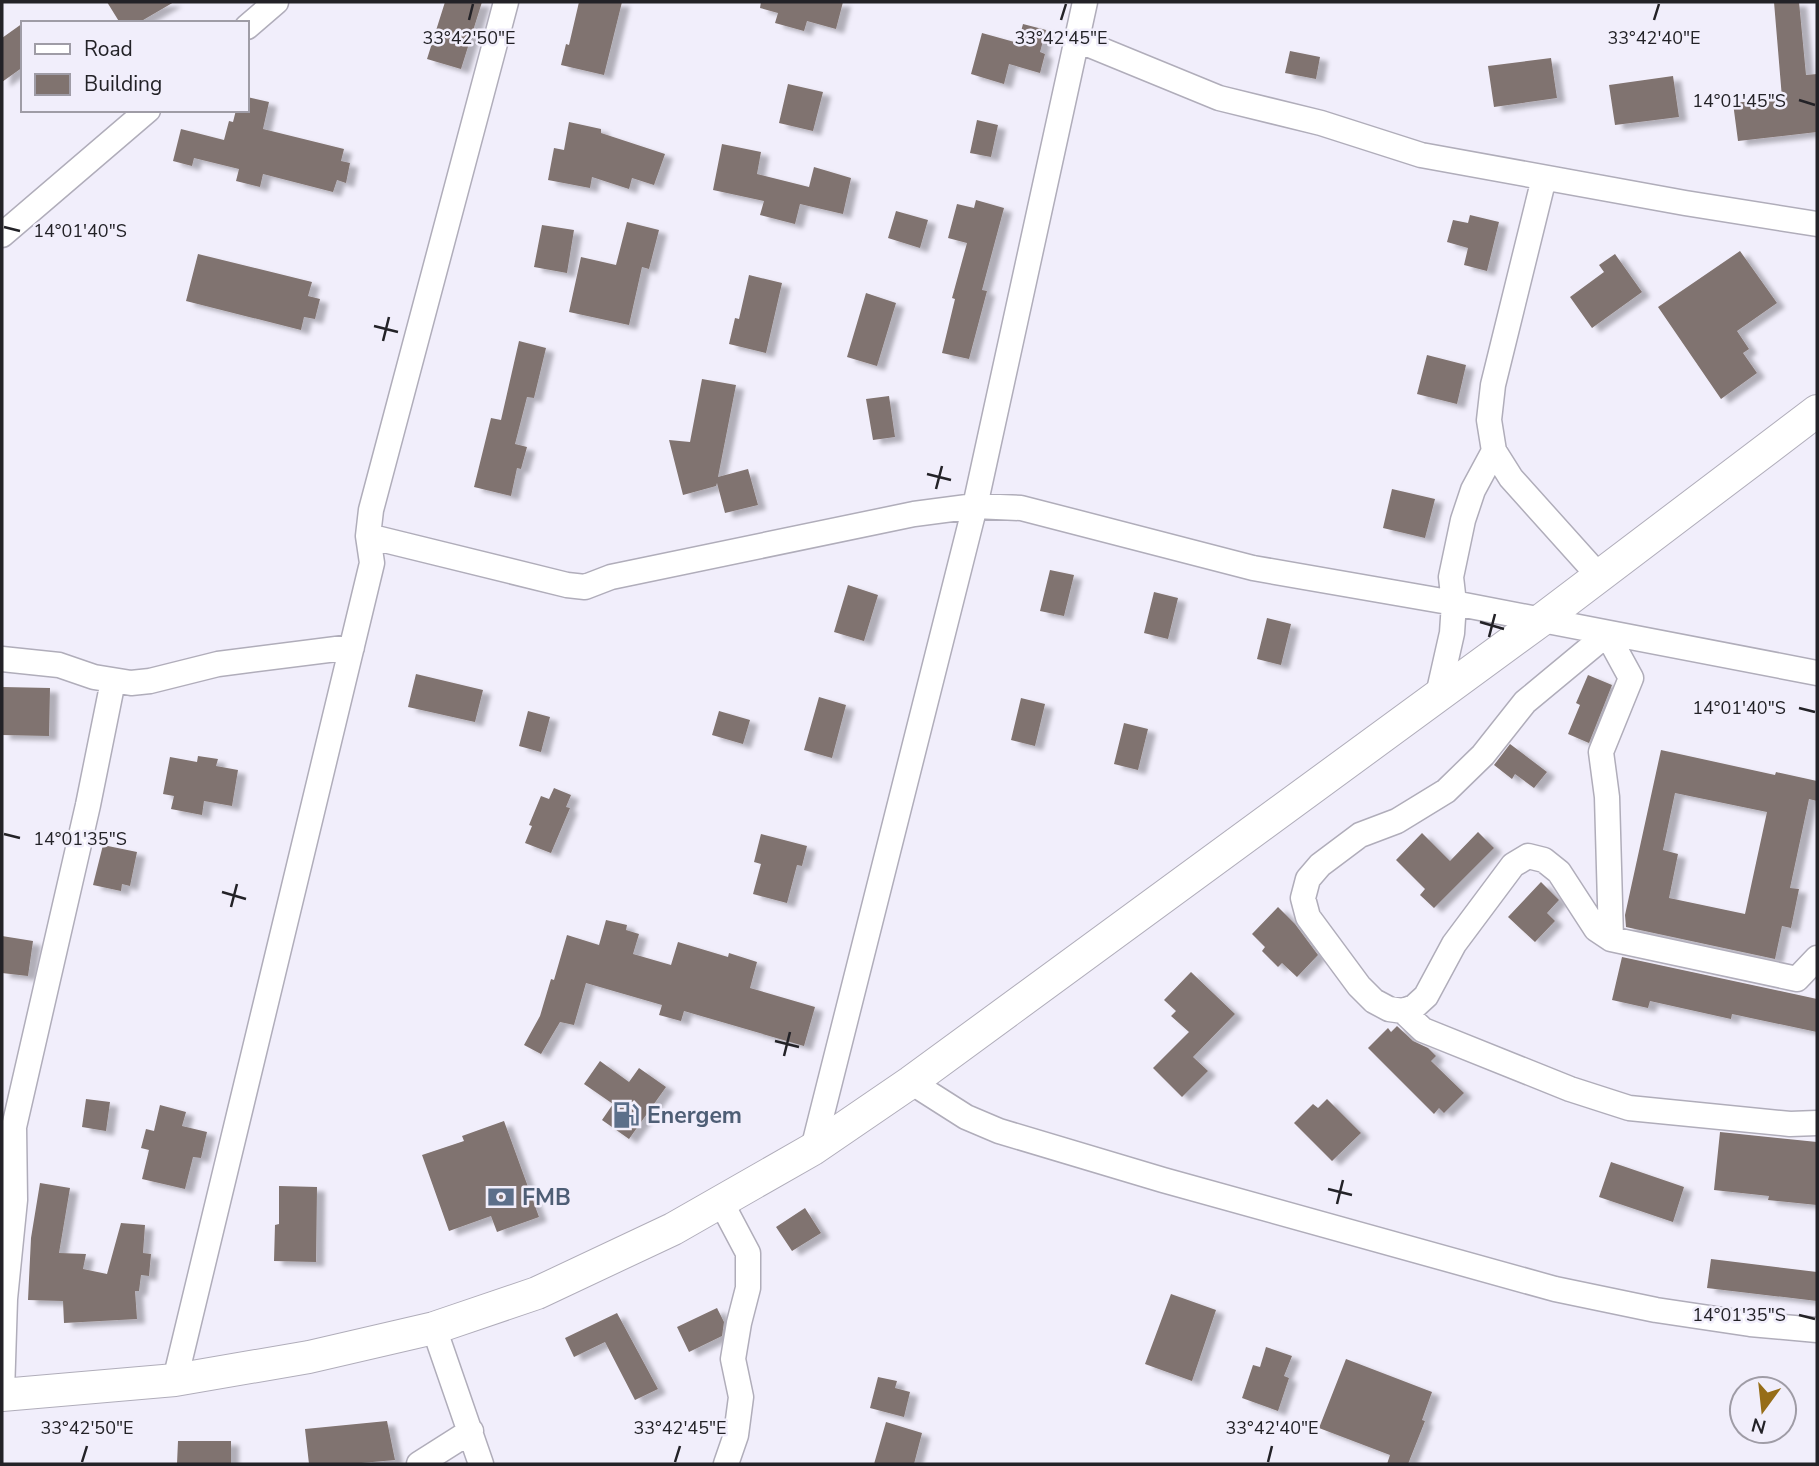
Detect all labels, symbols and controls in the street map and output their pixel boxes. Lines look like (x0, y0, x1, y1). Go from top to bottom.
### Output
legend (21, 21, 248, 112)
text: 33°42'50"E (423, 26, 516, 50)
text: 33°42'45"E (1015, 26, 1108, 50)
text: 33°42'40"E (1608, 26, 1701, 50)
text: Road (84, 35, 133, 63)
text: Building (84, 70, 162, 98)
text: 14°01'45"S (1692, 89, 1786, 113)
text: 14°01'40"S (33, 219, 127, 243)
text: 14°01'40"S (1692, 696, 1786, 720)
text: 14°01'35"S (33, 827, 127, 851)
fuel station icon: Energem (611, 1100, 641, 1130)
place label: Energem (647, 1100, 742, 1131)
bank icon: FMB (486, 1182, 516, 1212)
place label: FMB (522, 1182, 571, 1213)
text: 14°01'35"S (1692, 1303, 1786, 1327)
north arrow (1728, 1375, 1798, 1445)
text: N (1749, 1411, 1769, 1440)
text: 33°42'50"E (41, 1416, 134, 1440)
text: 33°42'45"E (634, 1416, 727, 1440)
text: 33°42'40"E (1226, 1416, 1319, 1440)

